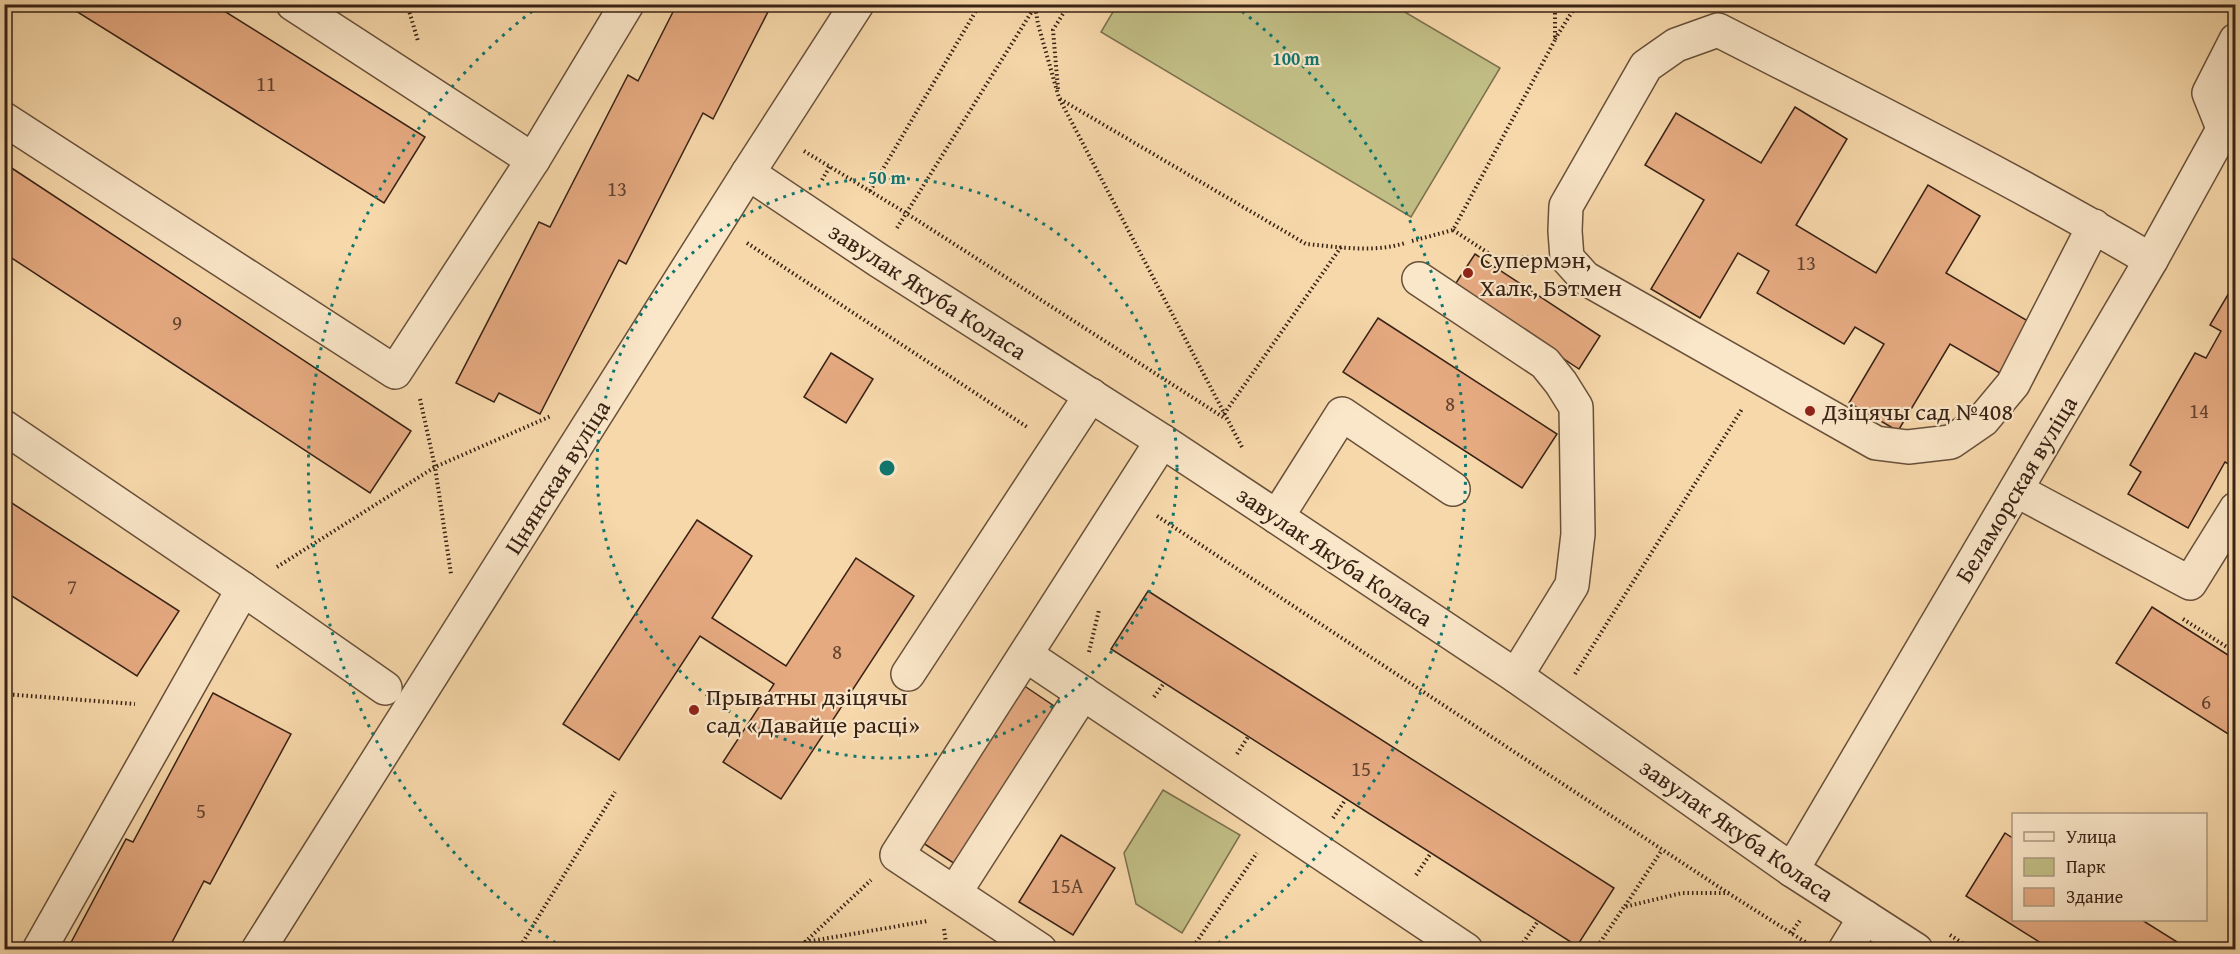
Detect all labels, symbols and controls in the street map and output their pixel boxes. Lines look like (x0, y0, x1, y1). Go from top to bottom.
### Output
text: 100 m (1272, 45, 1320, 72)
house number: 11 (256, 68, 276, 99)
text: 50 m (868, 164, 907, 191)
house number: 13 (607, 173, 627, 204)
street label: завулак Якуба Коласа (822, 214, 1034, 369)
place label: Супермэн, Халк, Бэтмен (1480, 242, 1622, 305)
house number: 13 (1796, 247, 1816, 278)
marker: Супермэн, Халк, Бэтмен (1461, 266, 1475, 280)
house number: 9 (172, 307, 182, 338)
house number: 8 (1445, 388, 1455, 419)
street label: Беламорская вуліца (1946, 388, 2086, 589)
street label: Цнянская вуліца (495, 392, 619, 561)
place label: Дзіцячы сад №408 (1821, 394, 2013, 429)
house number: 14 (2189, 395, 2209, 426)
marker: Дзіцячы сад №408 (1803, 404, 1817, 418)
centre of rings (877, 458, 897, 478)
street label: завулак Якуба Коласа (1230, 477, 1441, 635)
house number: 7 (67, 571, 77, 602)
house number: 8 (832, 636, 842, 667)
place label: Прыватны дзіцячы сад «Давайце расці» (706, 679, 920, 742)
house number: 6 (2201, 686, 2211, 717)
marker: Прыватны дзіцячы сад «Давайце расці» (687, 703, 701, 717)
street label: завулак Якуба Коласа (1633, 750, 1842, 911)
house number: 15 (1351, 753, 1371, 784)
house number: 5 (196, 795, 206, 826)
legend (2012, 813, 2207, 921)
text: Улица (2066, 823, 2117, 850)
text: Парк (2066, 853, 2106, 880)
house number: 15А (1051, 870, 1084, 901)
text: Здание (2066, 883, 2123, 910)

